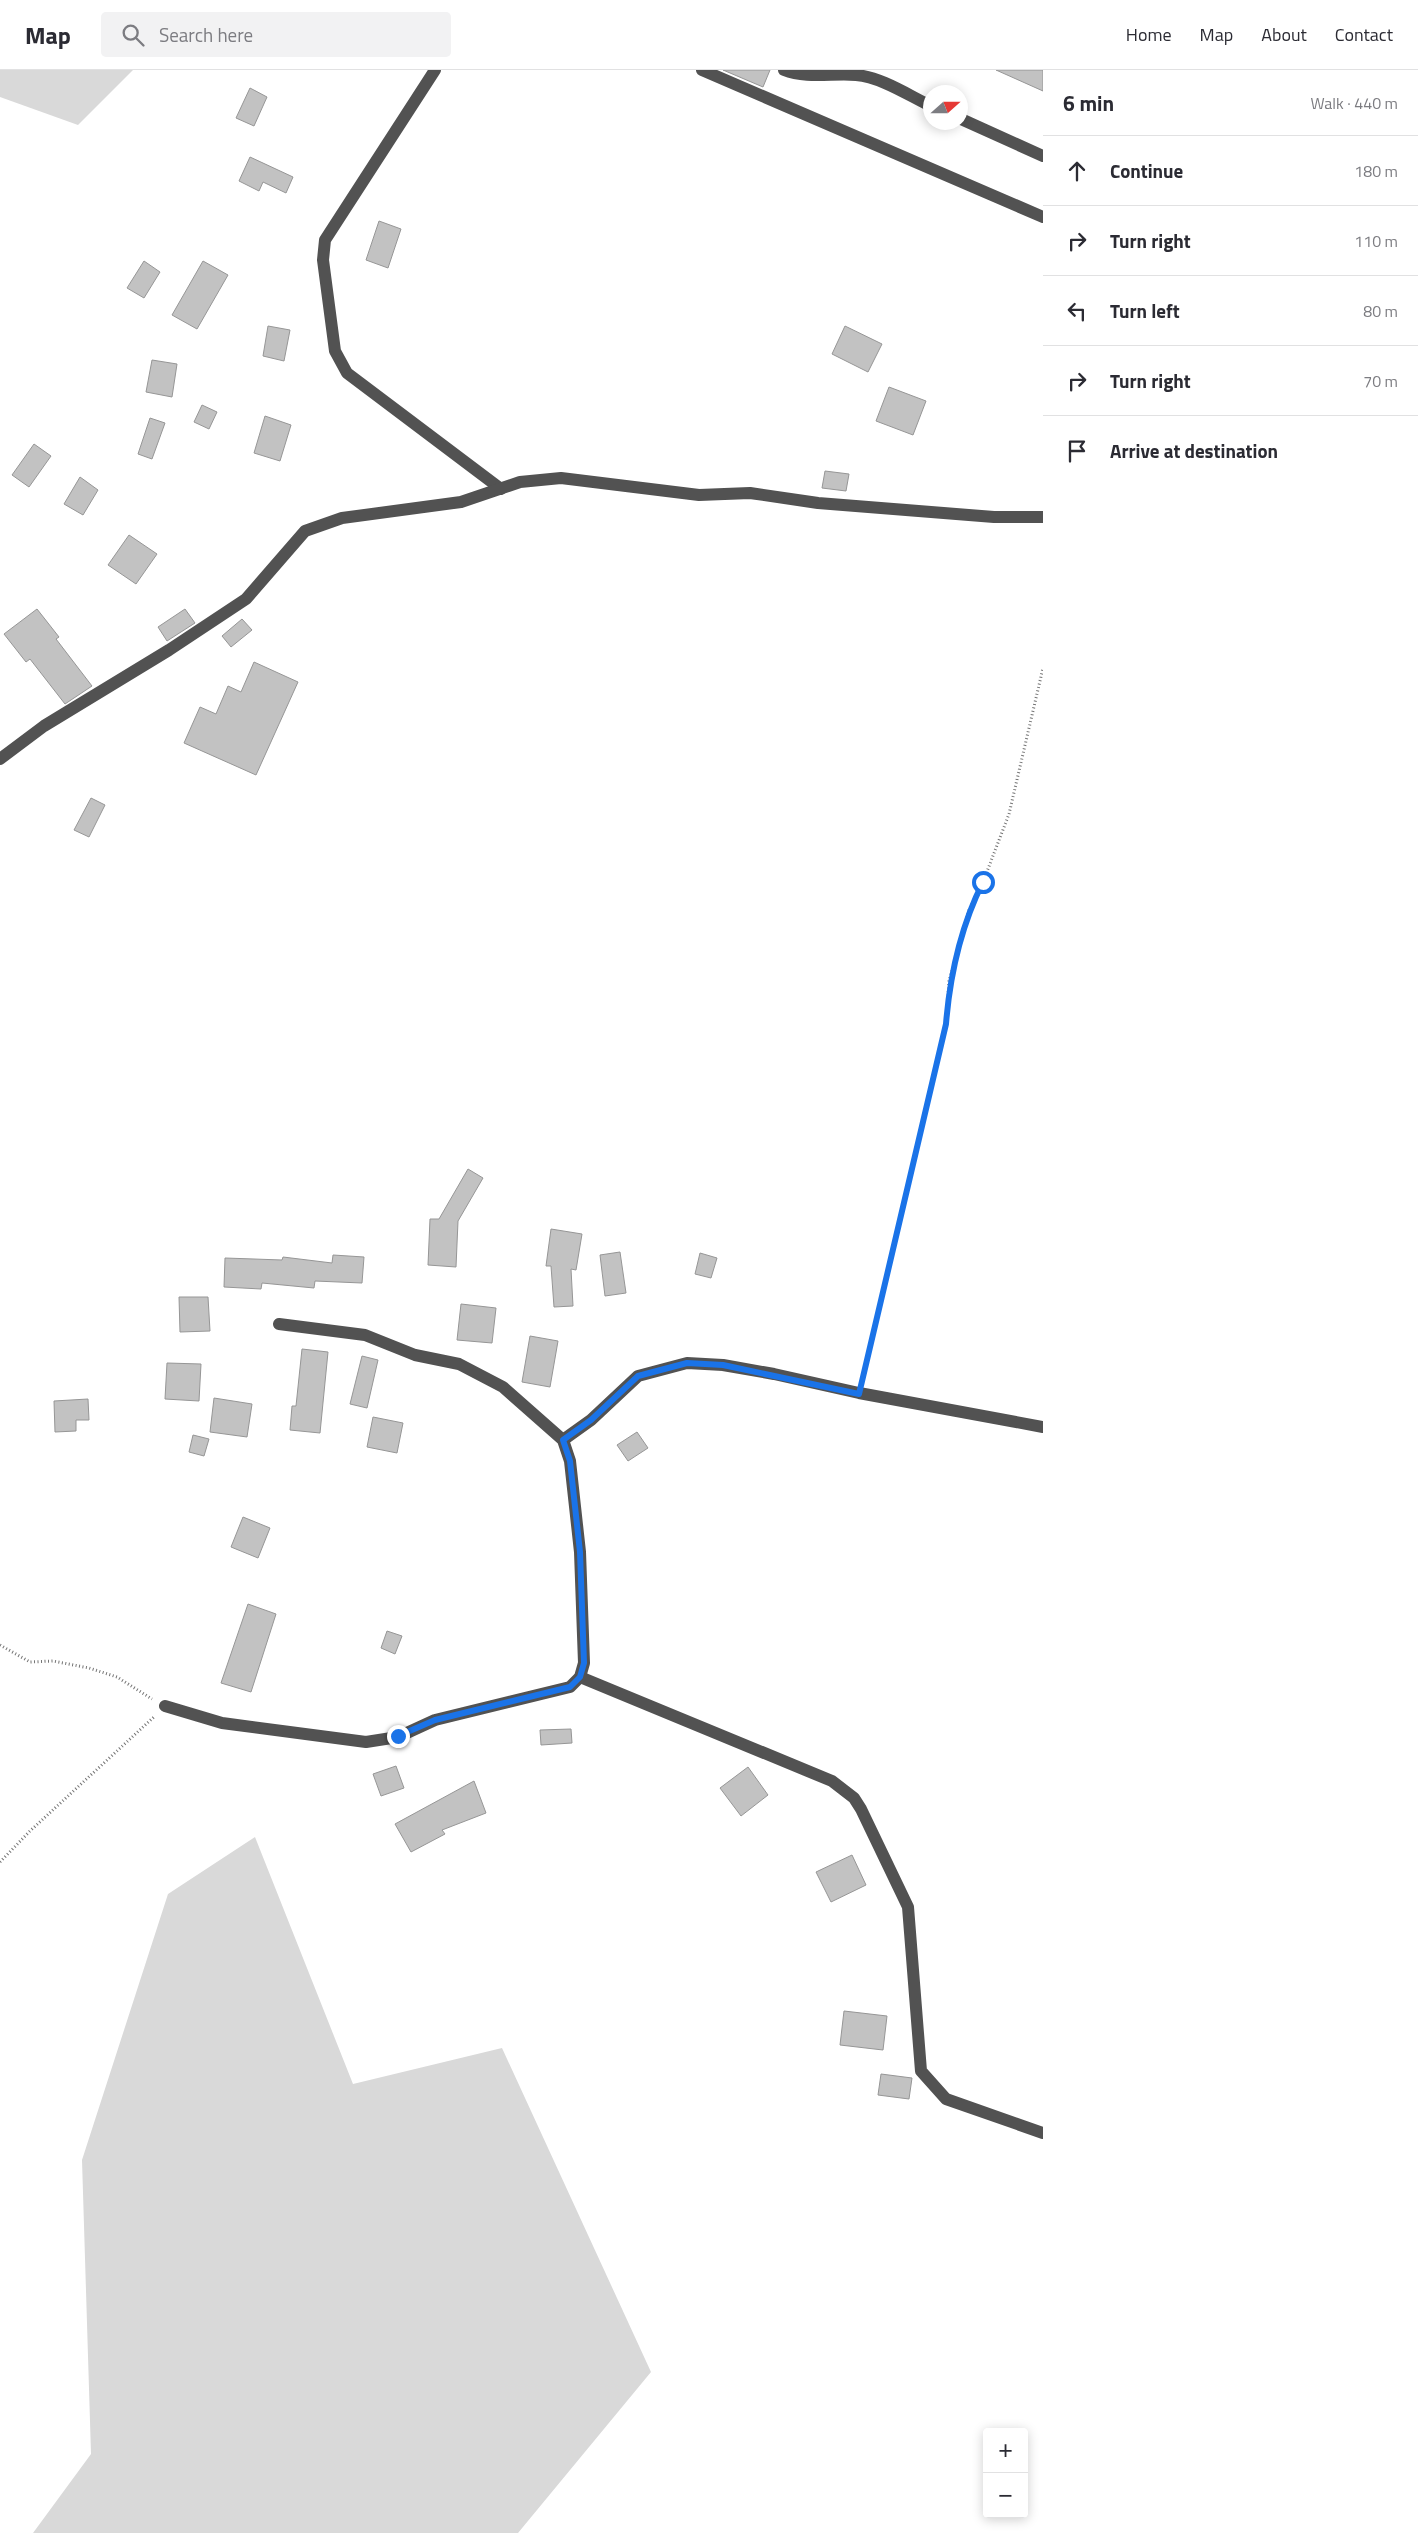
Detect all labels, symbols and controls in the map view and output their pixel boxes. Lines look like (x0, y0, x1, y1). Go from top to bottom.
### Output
search box (101, 12, 451, 57)
text: Map (25, 17, 71, 53)
text: Search here (159, 20, 253, 49)
icon: search (119, 21, 147, 49)
text: Home (1126, 21, 1172, 48)
text: Map (1200, 21, 1233, 48)
text: About (1261, 21, 1307, 48)
text: Contact (1335, 21, 1393, 48)
north arrow (923, 85, 968, 130)
text: 6 min (1063, 87, 1114, 119)
text: Walk · 440 m (1310, 91, 1398, 115)
text: Continue (1110, 156, 1183, 185)
icon: ahead (1063, 157, 1091, 185)
text: 180 m (1354, 159, 1398, 183)
text: Turn right (1110, 226, 1191, 255)
icon: right (1063, 227, 1091, 255)
text: 110 m (1354, 229, 1398, 253)
text: Turn left (1110, 296, 1180, 325)
icon: left (1063, 297, 1091, 325)
text: 80 m (1363, 299, 1398, 323)
text: Turn right (1110, 366, 1191, 395)
icon: right (1063, 367, 1091, 395)
text: 70 m (1363, 369, 1398, 393)
text: Arrive at destination (1110, 436, 1278, 465)
icon: arrive (1063, 437, 1091, 465)
route start (972, 871, 995, 894)
route end (387, 1725, 410, 1748)
map controls (983, 2428, 1028, 2518)
button: + (983, 2428, 1028, 2473)
button: − (983, 2473, 1028, 2518)

